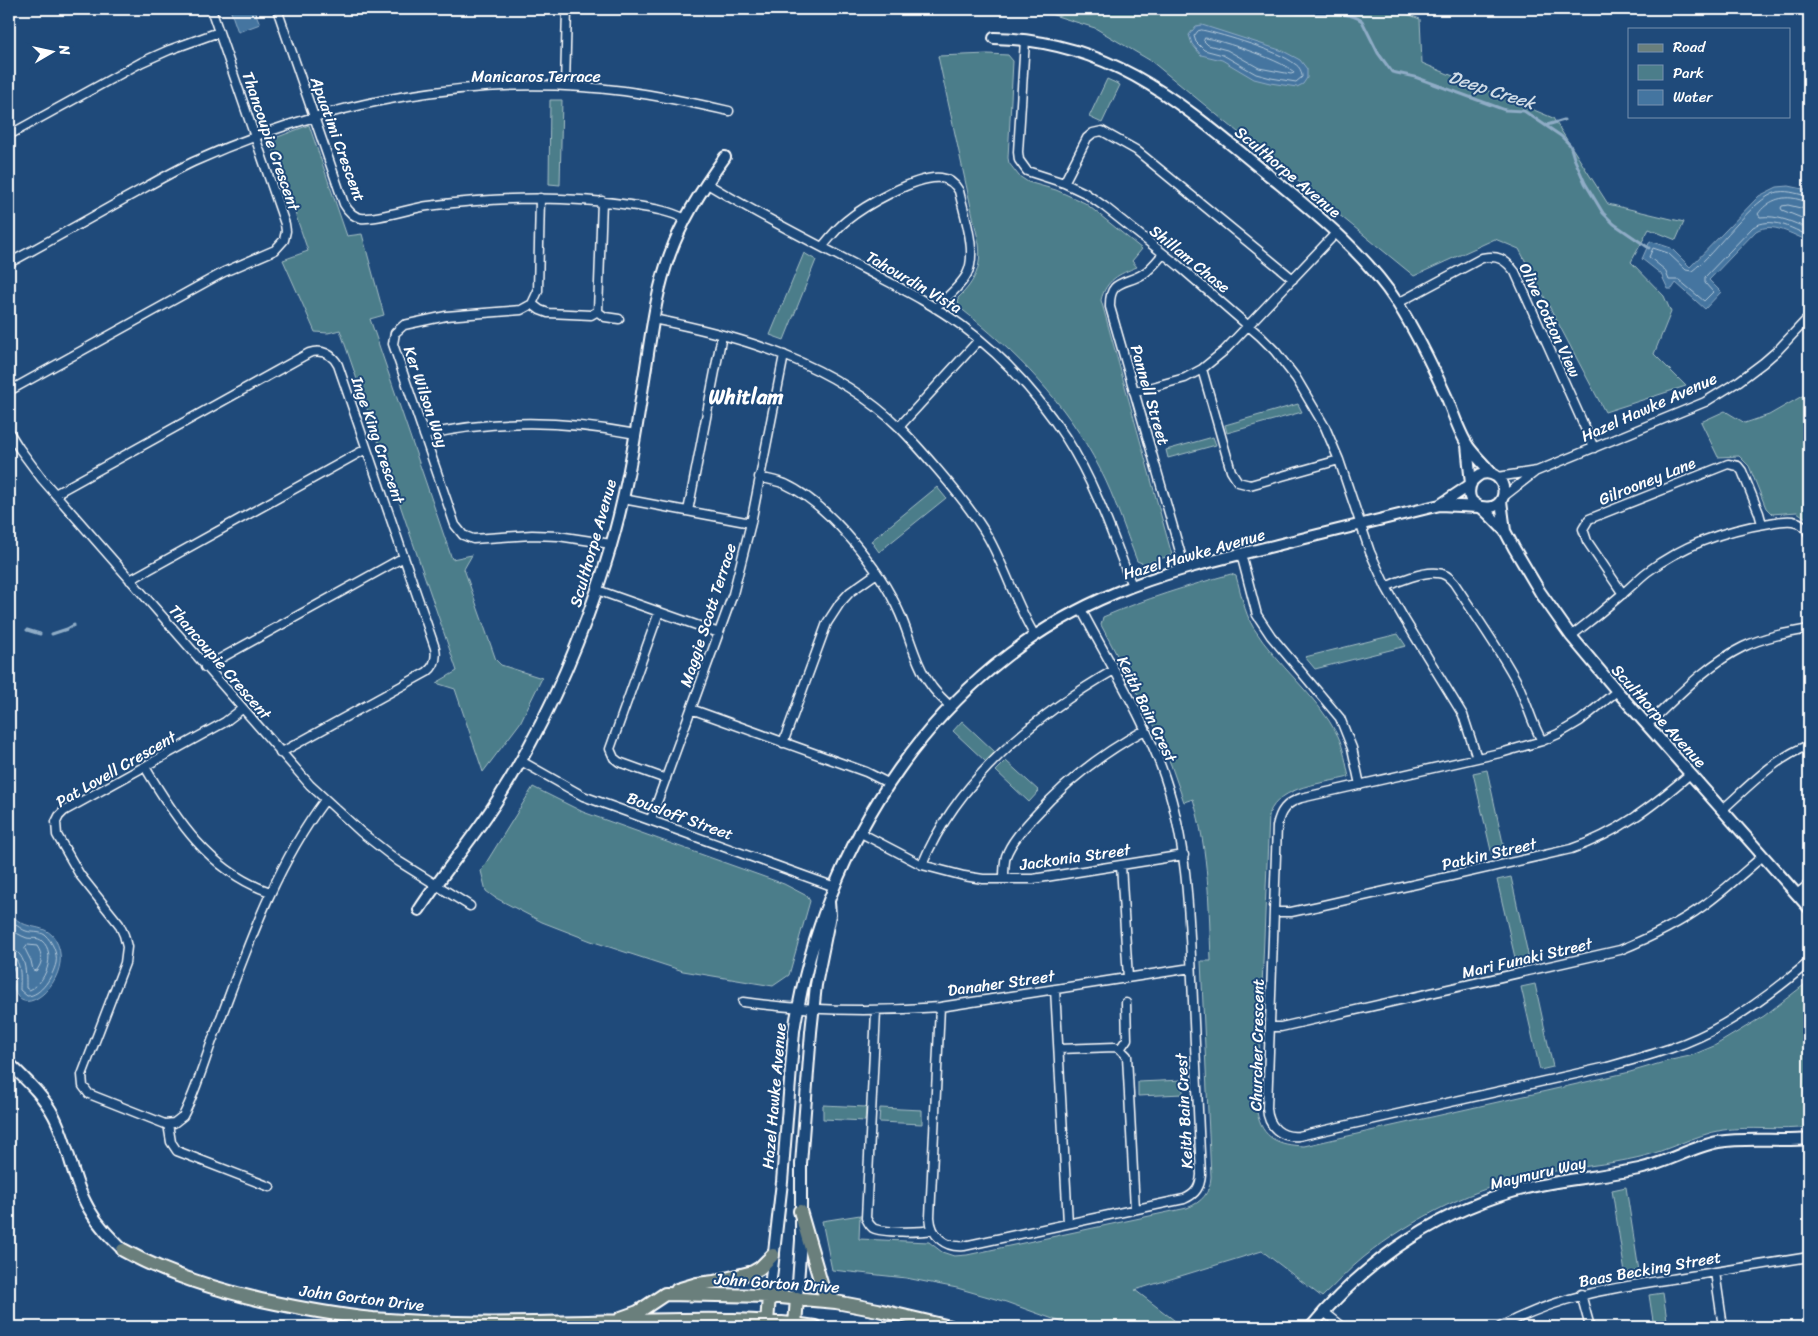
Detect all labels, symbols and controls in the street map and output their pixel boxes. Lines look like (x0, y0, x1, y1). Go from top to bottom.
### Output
north arrow (28, 28, 78, 78)
legend (1628, 28, 1790, 118)
text: Road (1673, 34, 1706, 60)
text: N (51, 42, 77, 57)
text: Park (1673, 60, 1704, 86)
water label: Deep Creek (1444, 61, 1541, 119)
street label: Manicaros Terrace (471, 62, 601, 91)
street label: Thancoupie Crescent (234, 67, 309, 215)
street label: Apuatimi Crescent (302, 71, 374, 206)
text: Water (1673, 84, 1713, 110)
street label: Sculthorpe Avenue (1228, 118, 1348, 226)
street label: Shillam Chase (1143, 217, 1237, 301)
street label: Tahourdin Vista (860, 243, 968, 321)
street label: Olive Cotton View (1511, 258, 1589, 382)
street label: Pannell Street (1122, 341, 1178, 449)
street label: Ker Wilson Way (395, 342, 457, 453)
street label: Hazel Hawke Avenue (1576, 364, 1722, 450)
street label: Inge King Crescent (342, 372, 413, 508)
district label: Whitlam (709, 378, 784, 416)
street label: Gilrooney Lane (1594, 448, 1700, 514)
street label: Sculthorpe Avenue (561, 475, 625, 610)
street label: Hazel Hawke Avenue (1119, 520, 1269, 588)
street label: Maggie Scott Terrace (671, 539, 745, 691)
street label: Thancoupie Crescent (161, 597, 279, 727)
street label: Keith Bain Crest (1109, 651, 1186, 768)
street label: Sculthorpe Avenue (1604, 657, 1714, 775)
street label: Pat Lovell Crescent (50, 722, 182, 815)
street label: Bousloff Street (623, 783, 737, 849)
street label: Patkin Street (1439, 829, 1540, 879)
street label: Jackonia Street (1017, 835, 1133, 879)
street label: Mari Funaki Street (1459, 929, 1596, 987)
street label: Danaher Street (946, 961, 1057, 1005)
street label: Churcher Crescent (1241, 979, 1273, 1111)
street label: Hazel Hawke Avenue (753, 1022, 795, 1170)
street label: Keith Bain Crest (1166, 1052, 1202, 1169)
street label: Maymuru Way (1487, 1148, 1590, 1198)
street label: Baas Becking Street (1577, 1242, 1723, 1296)
street label: John Gorton Drive (712, 1264, 841, 1302)
street label: John Gorton Drive (297, 1276, 426, 1320)

